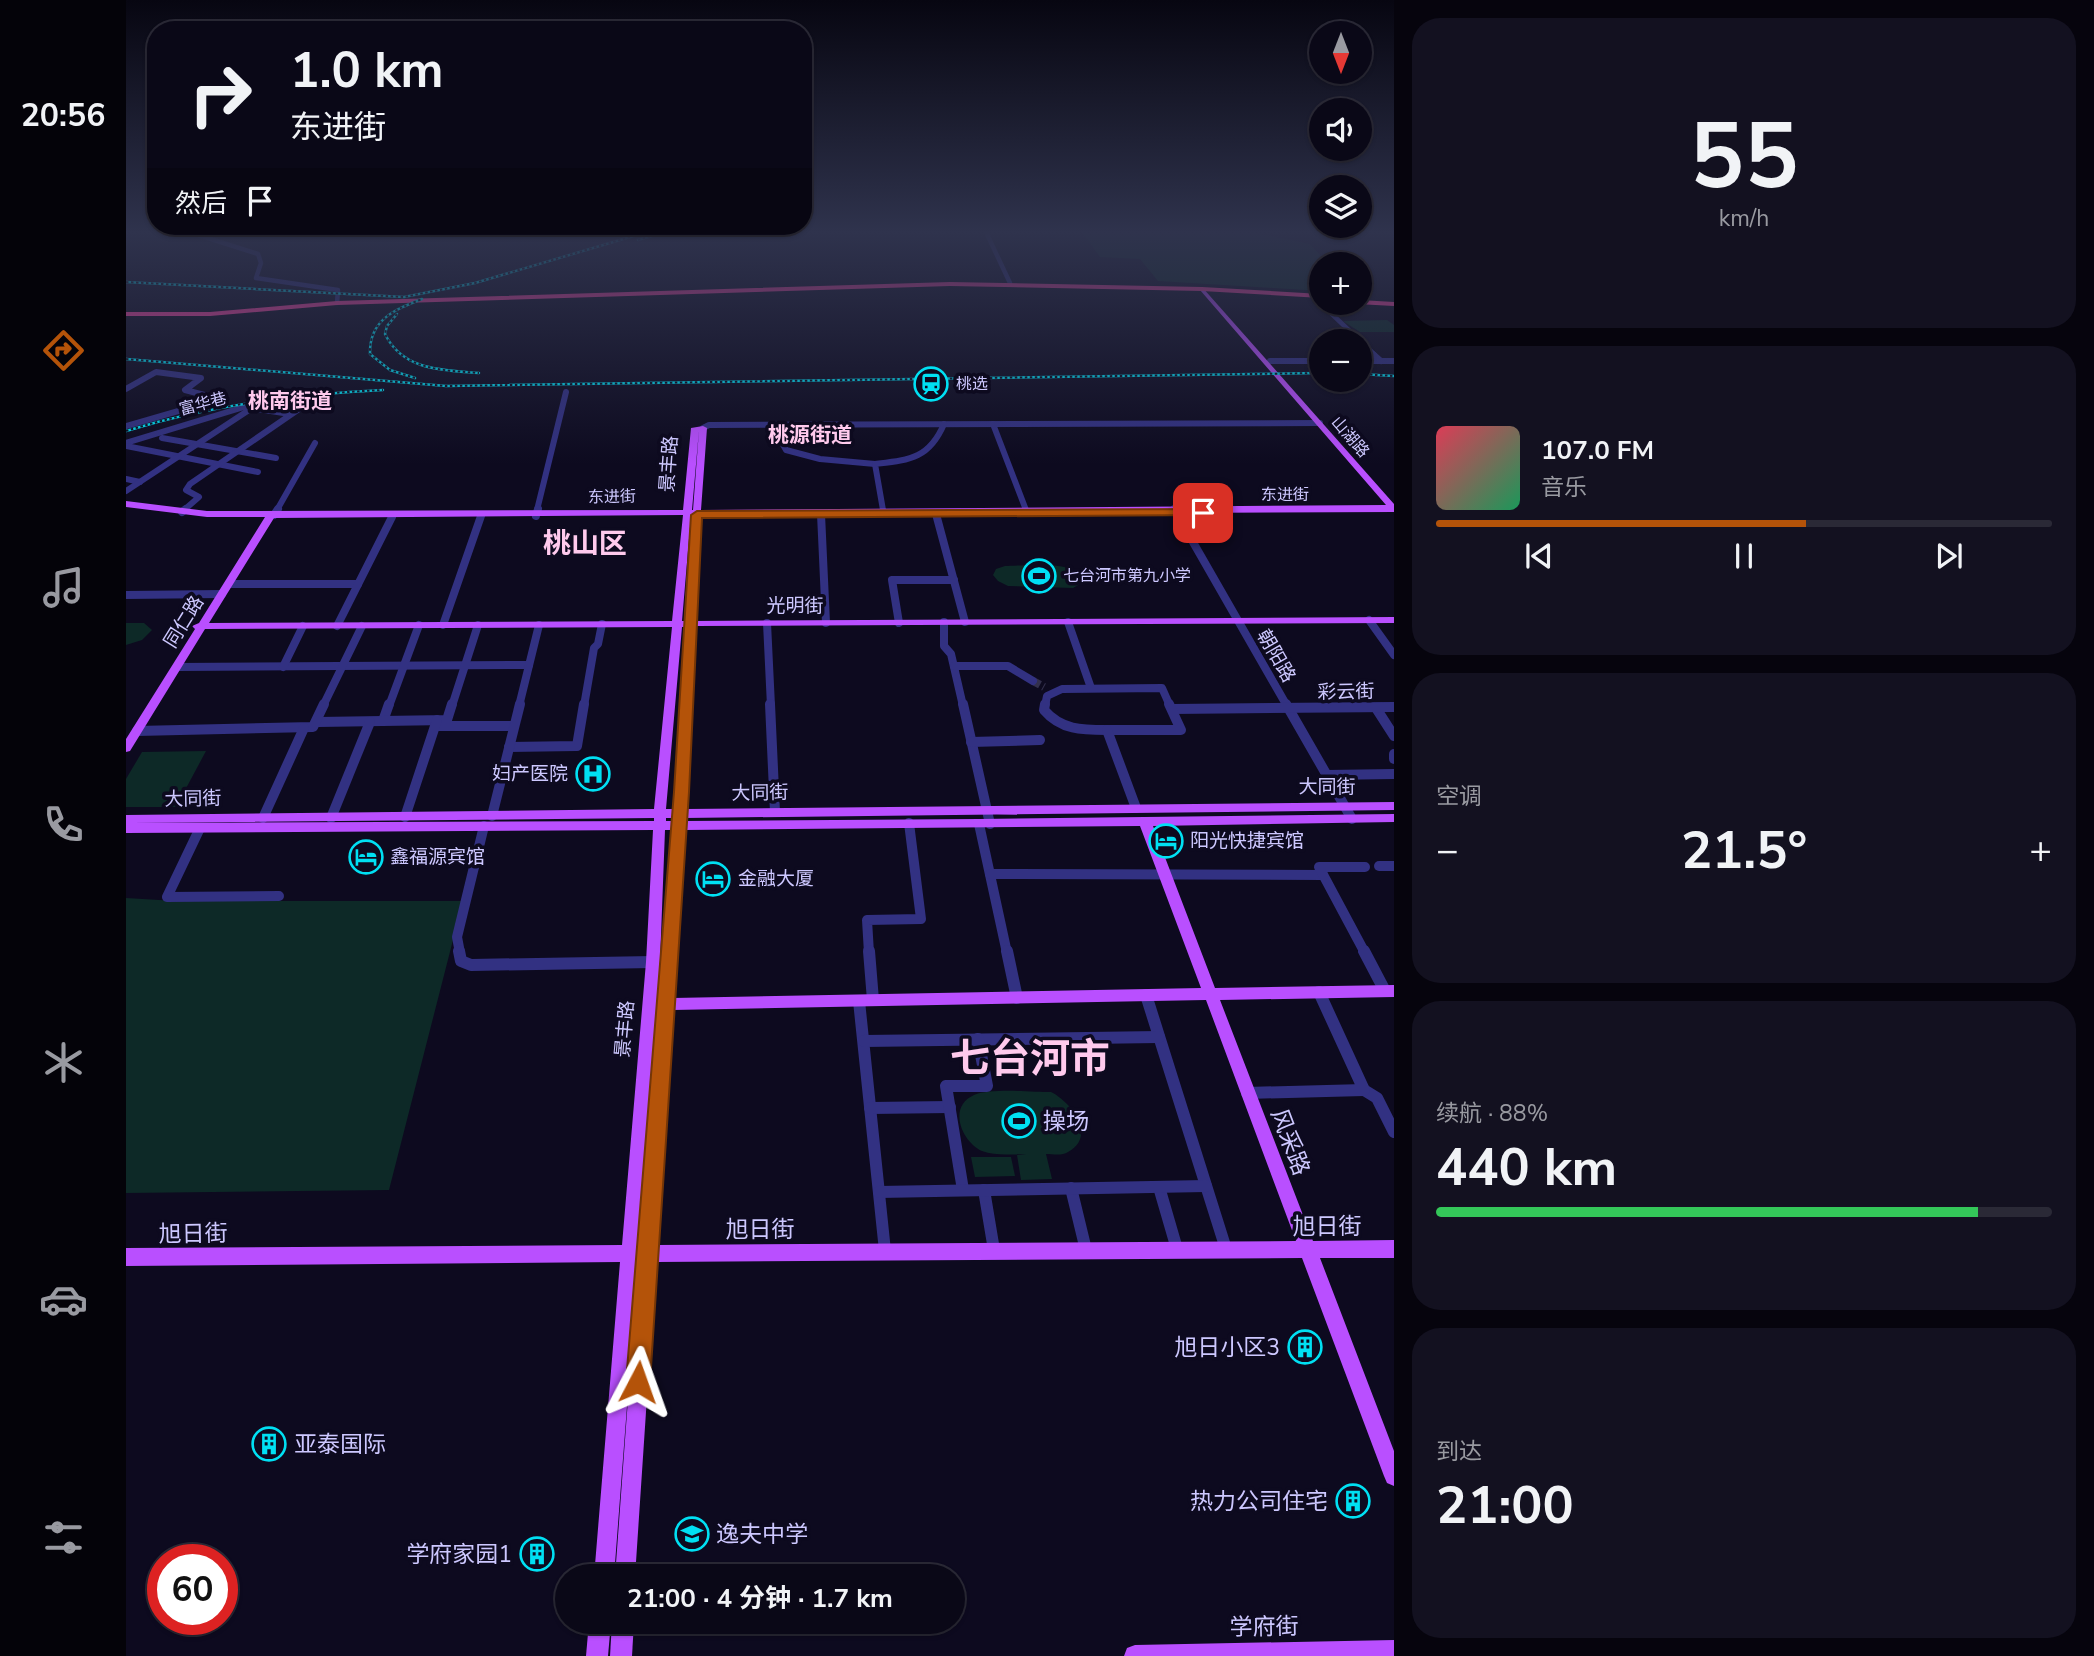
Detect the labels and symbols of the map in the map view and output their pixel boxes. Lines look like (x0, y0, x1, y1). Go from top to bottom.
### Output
north arrow (1309, 21, 1372, 84)
station icon: 桃选 (912, 365, 950, 403)
place label: 桃选 (956, 373, 988, 395)
street label: 富华巷 (177, 387, 229, 421)
district label: 桃南街道 (248, 387, 332, 415)
street label: 山湖路 (1326, 412, 1374, 462)
district label: 桃源街道 (768, 421, 852, 449)
street label: 景丰路 (654, 435, 684, 493)
pin (1173, 483, 1233, 543)
street label: 东进街 (1261, 484, 1309, 506)
street label: 东进街 (588, 486, 636, 508)
district label: 桃山区 (543, 525, 627, 563)
sports icon: 七台河市第九小学 (1020, 557, 1058, 595)
place label: 七台河市第九小学 (1063, 565, 1191, 587)
street label: 同仁路 (158, 591, 210, 653)
street label: 光明街 (766, 593, 824, 619)
street label: 朝阳路 (1250, 625, 1302, 687)
street label: 彩云街 (1317, 679, 1375, 705)
hospital icon: 妇产医院 (574, 755, 612, 793)
place label: 妇产医院 (492, 761, 568, 787)
street label: 大同街 (1298, 774, 1356, 800)
street label: 大同街 (731, 780, 789, 806)
street label: 大同街 (164, 786, 222, 812)
hotel icon: 阳光快捷宾馆 (1147, 822, 1185, 860)
place label: 阳光快捷宾馆 (1190, 828, 1304, 854)
hotel icon: 鑫福源宾馆 (347, 838, 385, 876)
place label: 鑫福源宾馆 (390, 844, 485, 870)
hotel icon: 金融大厦 (694, 860, 732, 898)
place label: 金融大厦 (738, 866, 814, 892)
street label: 景丰路 (610, 999, 640, 1059)
district label: 七台河市 (950, 1032, 1110, 1086)
sports icon: 操场 (1000, 1102, 1038, 1140)
street label: 风采路 (1263, 1104, 1317, 1180)
place label: 操场 (1043, 1106, 1089, 1137)
street label: 旭日街 (1293, 1211, 1362, 1242)
street label: 旭日街 (726, 1214, 795, 1245)
street label: 旭日街 (158, 1218, 228, 1250)
building icon: 旭日小区3 (1286, 1328, 1324, 1366)
place label: 旭日小区3 (1174, 1332, 1280, 1363)
position arrow (601, 1345, 675, 1419)
building icon: 亚泰国际 (250, 1425, 288, 1463)
place label: 亚泰国际 (294, 1429, 386, 1460)
building icon: 热力公司住宅 (1334, 1482, 1372, 1520)
place label: 热力公司住宅 (1190, 1486, 1328, 1517)
school or university icon: 逸夫中学 (673, 1515, 711, 1553)
place label: 逸夫中学 (716, 1519, 808, 1550)
building icon: 学府家园1 (518, 1535, 556, 1573)
place label: 学府家园1 (406, 1539, 512, 1570)
speed limit sign: 60 (147, 1544, 238, 1635)
street label: 学府街 (1229, 1611, 1299, 1643)

